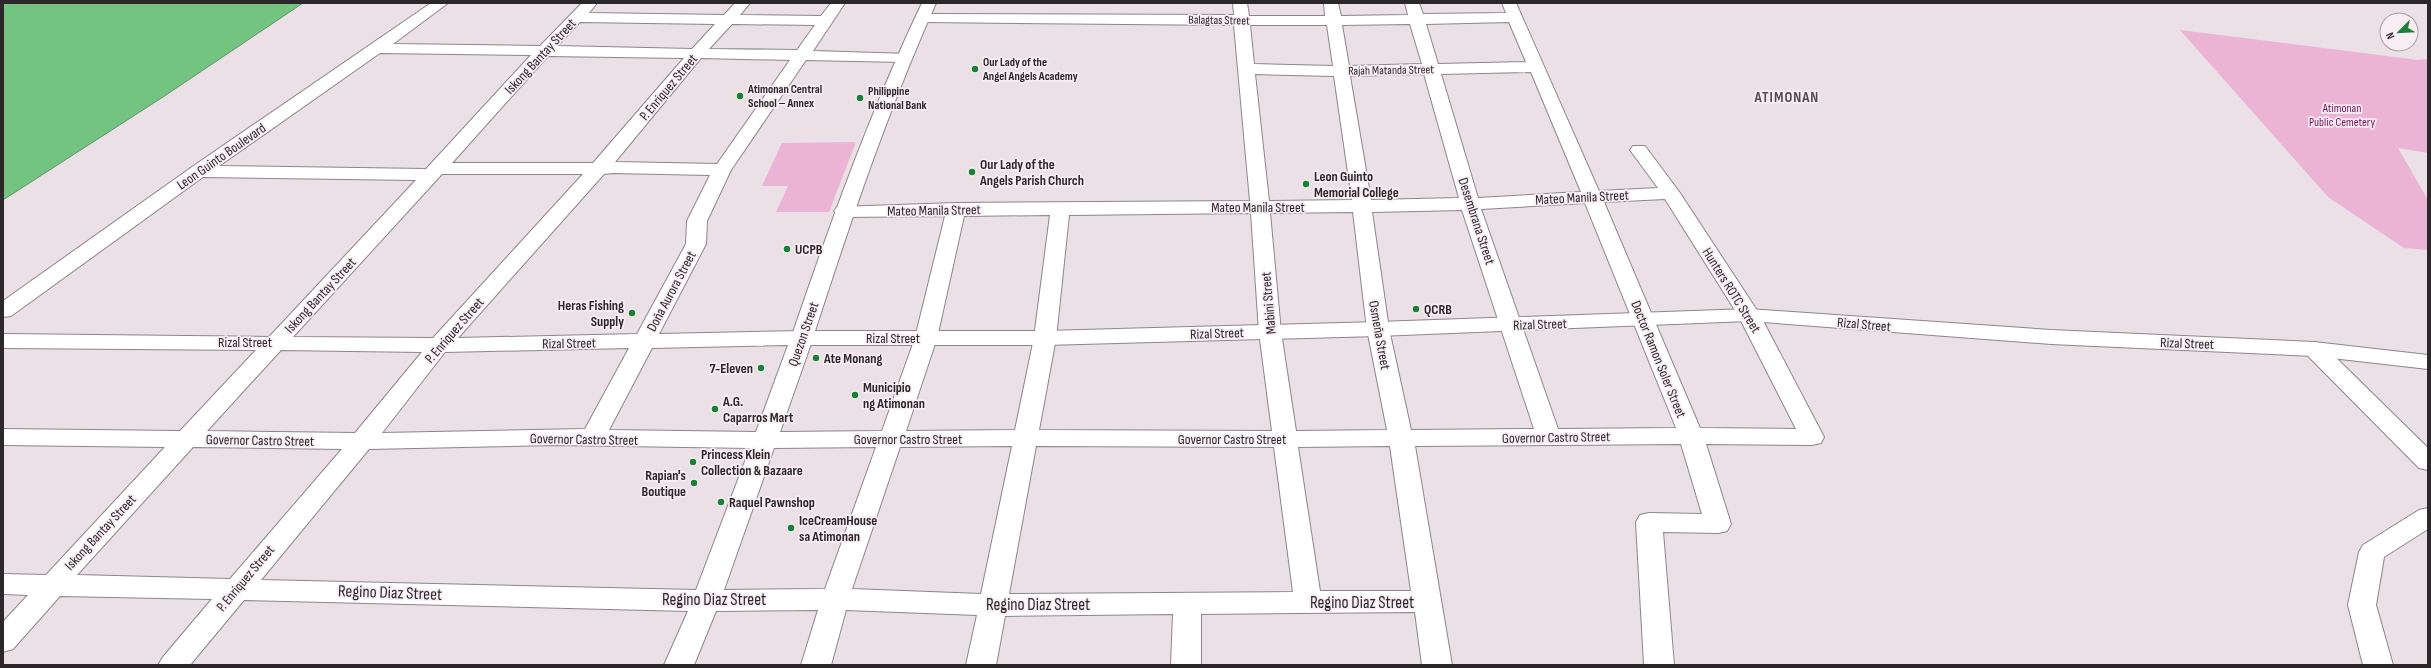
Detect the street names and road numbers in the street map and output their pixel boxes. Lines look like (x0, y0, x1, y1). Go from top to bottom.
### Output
street label: Balagtas Street (1188, 12, 1250, 29)
street label: Iskong Bantay Street (501, 15, 580, 98)
street label: P. Enriquez Street (636, 51, 701, 124)
street label: Rajah Matanda Street (1348, 62, 1434, 79)
street label: Leon Guinto Boulevard (174, 119, 269, 193)
street label: Desembrana Street (1454, 176, 1499, 267)
street label: Mateo Manila Street (1535, 187, 1629, 208)
street label: Mateo Manila Street (1211, 199, 1305, 216)
street label: Mateo Manila Street (887, 201, 981, 220)
street label: Hunters ROTC Street (1699, 245, 1764, 336)
street label: Doña Aurora Street (643, 248, 700, 334)
street label: Iskong Bantay Street (281, 254, 360, 337)
street label: Mabini Street (1257, 271, 1280, 335)
street label: P. Enriquez Street (421, 294, 487, 367)
street label: Doctor Ramon Soler Street (1627, 298, 1690, 420)
street label: Osmeña Street (1365, 299, 1394, 371)
street label: Quezon Street (785, 300, 822, 369)
street label: Rizal Street (1836, 314, 1892, 335)
street label: Rizal Street (1513, 315, 1567, 334)
street label: Rizal Street (1190, 324, 1244, 343)
street label: Rizal Street (866, 330, 920, 347)
street label: Rizal Street (218, 334, 272, 351)
street label: Rizal Street (2160, 334, 2214, 353)
street label: Rizal Street (542, 335, 596, 352)
street label: Governor Castro Street (1502, 428, 1610, 447)
street label: Governor Castro Street (530, 430, 638, 449)
street label: Governor Castro Street (206, 431, 314, 450)
street label: Governor Castro Street (854, 431, 962, 448)
street label: Governor Castro Street (1178, 431, 1286, 448)
street label: Iskong Bantay Street (61, 491, 140, 574)
street label: P. Enriquez Street (213, 542, 278, 615)
street label: Regino Diaz Street (338, 581, 442, 605)
street label: Regino Diaz Street (662, 590, 766, 610)
street label: Regino Diaz Street (1310, 593, 1414, 613)
street label: Regino Diaz Street (986, 595, 1090, 615)

